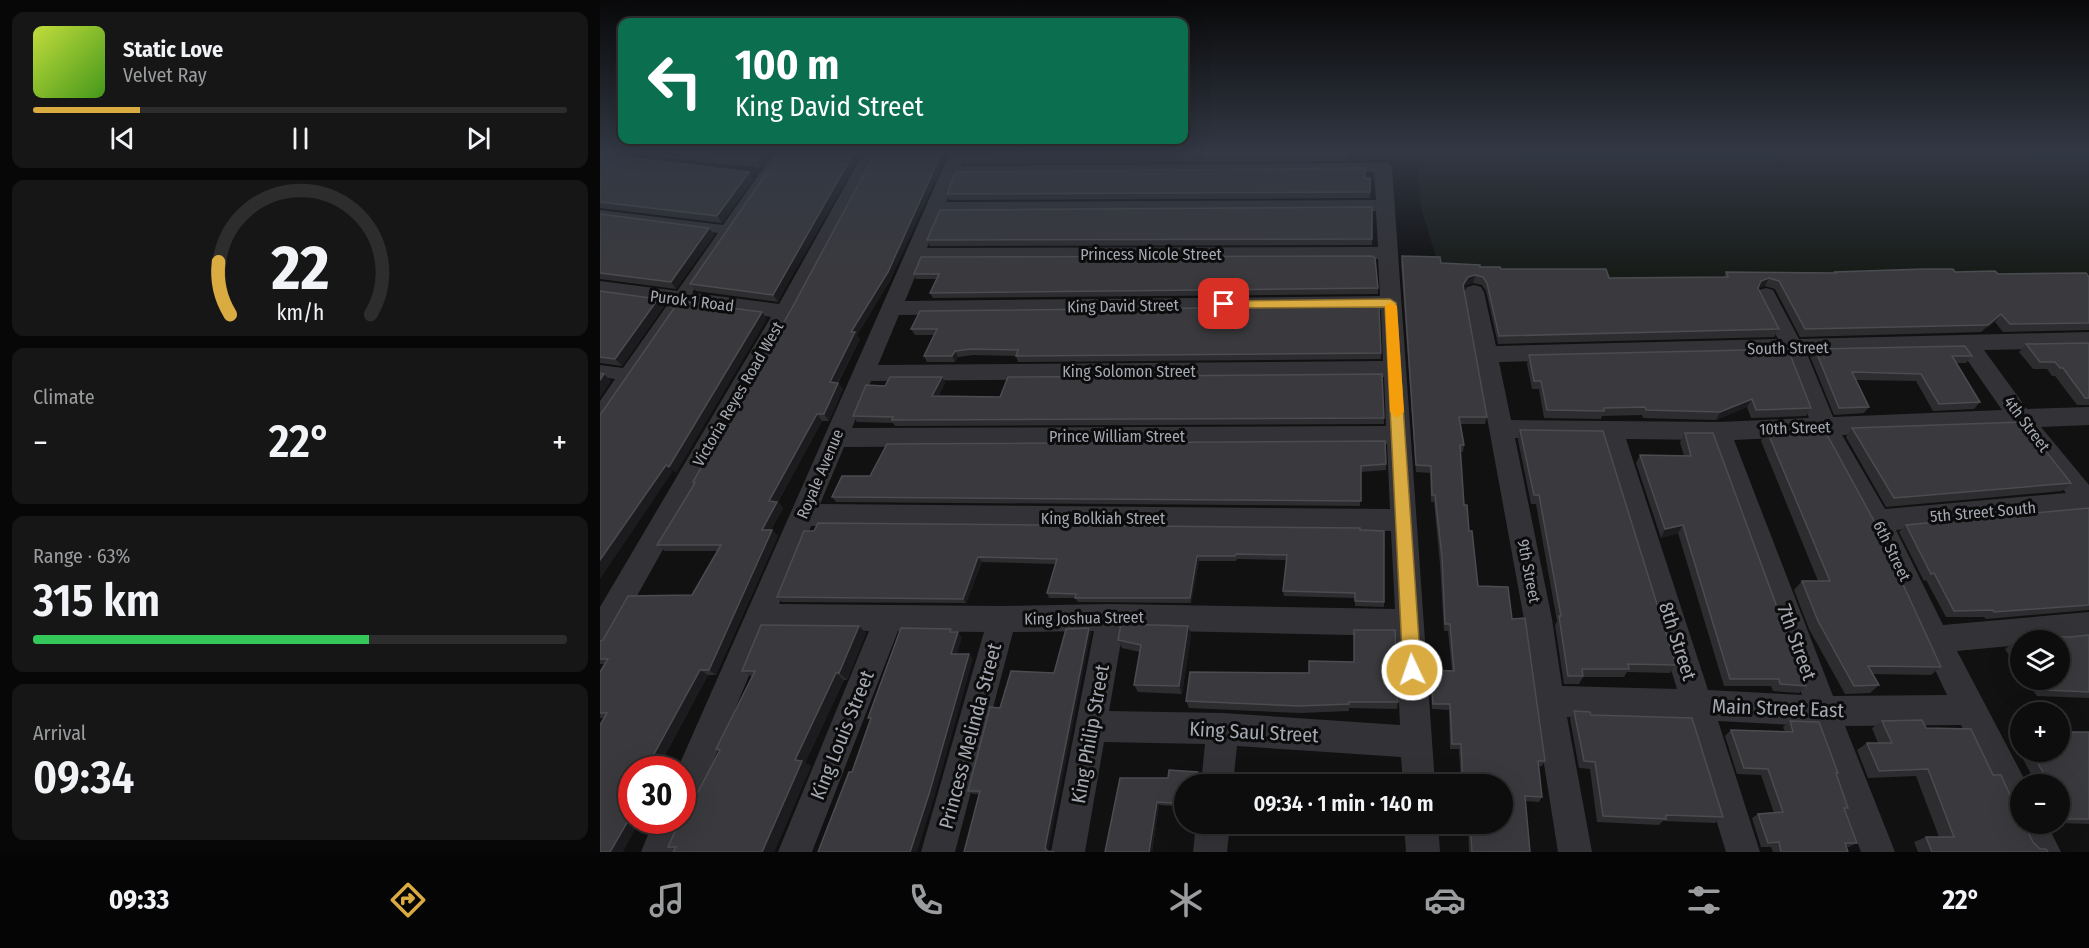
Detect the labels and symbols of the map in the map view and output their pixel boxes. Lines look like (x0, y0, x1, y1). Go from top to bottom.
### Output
street label: Princess Nicole Street (1080, 245, 1223, 264)
pin (1198, 278, 1249, 329)
street label: Purok 1 Road (649, 286, 735, 316)
street label: King David Street (1067, 296, 1180, 316)
street label: Victoria Reyes Road West (689, 317, 788, 470)
street label: South Street (1747, 338, 1830, 358)
street label: King Solomon Street (1062, 362, 1196, 381)
street label: 4th Street (2000, 393, 2054, 456)
street label: 10th Street (1759, 417, 1832, 439)
street label: Royale Avenue (793, 426, 847, 522)
street label: Prince William Street (1049, 427, 1186, 446)
street label: 5th Street South (1929, 498, 2037, 526)
street label: King Bolkiah Street (1041, 509, 1166, 528)
street label: 6th Street (1869, 518, 1915, 585)
street label: 9th Street (1514, 538, 1545, 605)
street label: 8th Street (1654, 599, 1702, 684)
street label: 7th Street (1772, 601, 1822, 684)
street label: King Joshua Street (1024, 607, 1145, 629)
position arrow (1380, 638, 1444, 702)
street label: Princess Melinda Street (934, 640, 1007, 832)
street label: King Philip Street (1066, 662, 1114, 805)
street label: King Louis Street (805, 667, 879, 803)
street label: Main Street East (1712, 694, 1845, 722)
street label: King Saul Street (1189, 717, 1320, 747)
speed limit sign: 30 (618, 756, 696, 834)

